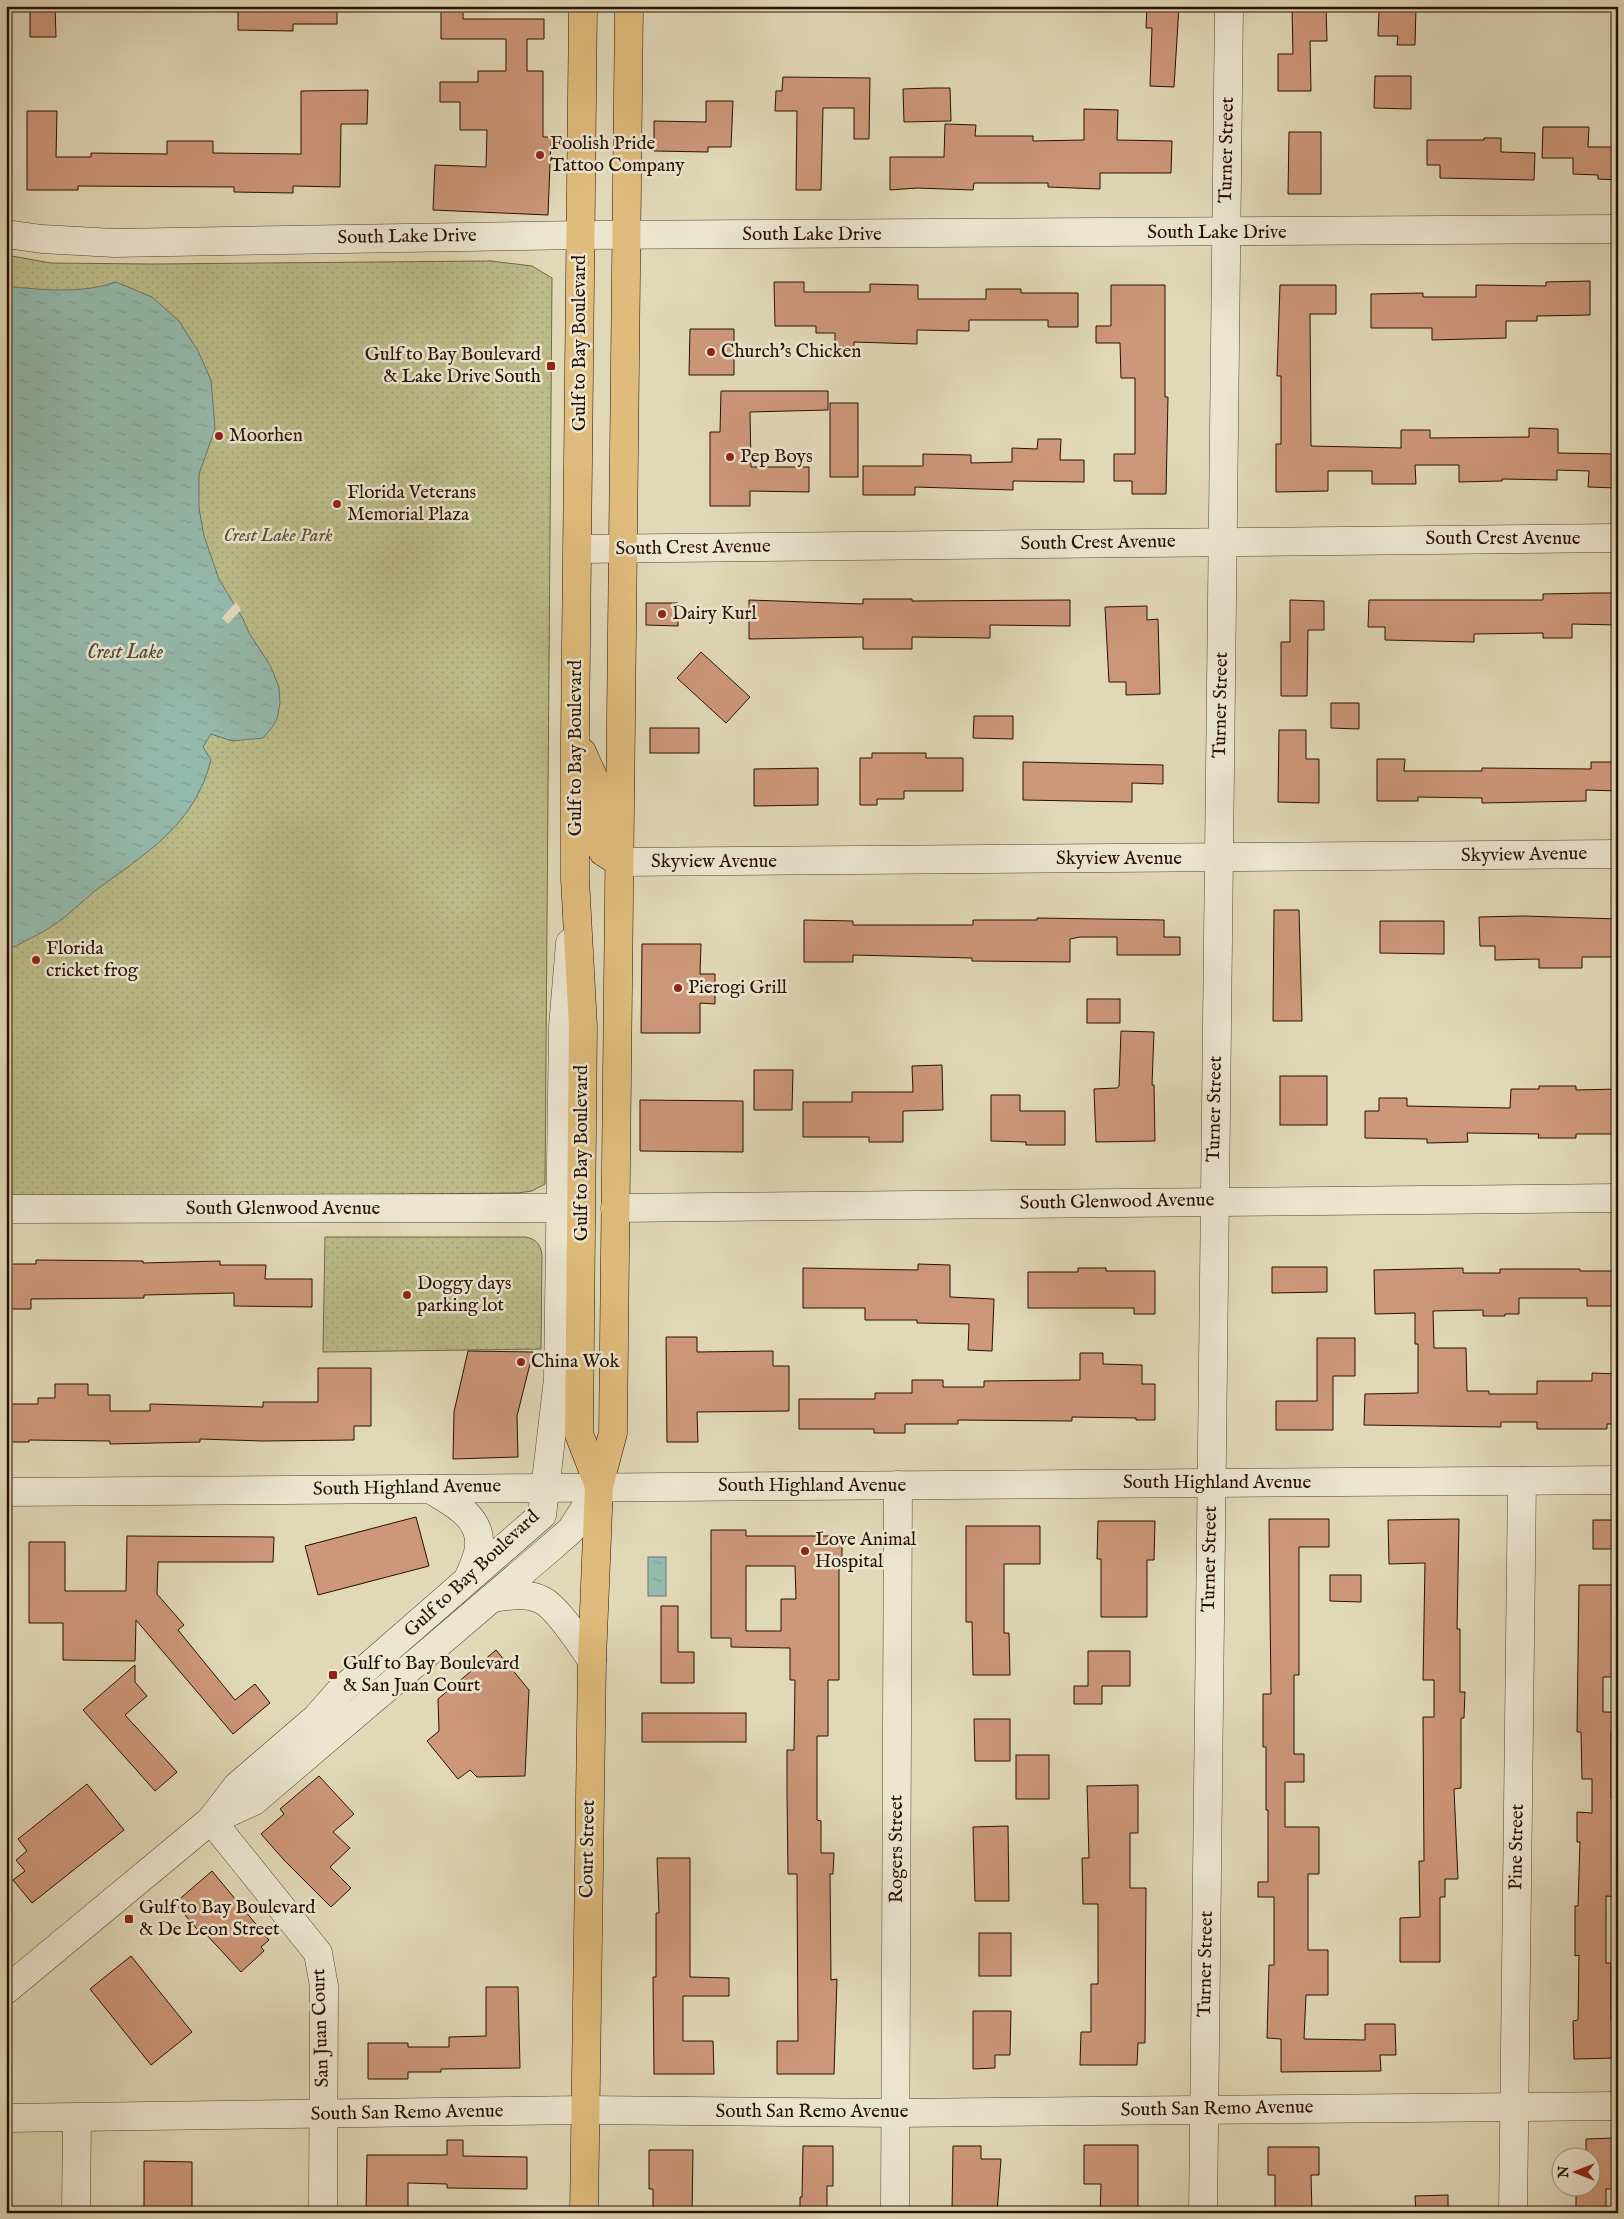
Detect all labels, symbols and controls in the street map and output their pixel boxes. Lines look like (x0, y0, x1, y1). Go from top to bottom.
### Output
street label: Turner Street (1214, 96, 1240, 203)
place label: Foolish Pride Tattoo Company (550, 132, 685, 178)
marker: Foolish Pride Tattoo Company (534, 149, 546, 161)
street label: South Lake Drive (1147, 221, 1287, 245)
street label: South Lake Drive (742, 223, 882, 247)
street label: South Lake Drive (337, 224, 477, 250)
street label: Gulf to Bay Boulevard (568, 254, 592, 431)
place label: Church's Chicken (721, 340, 861, 364)
place label: Gulf to Bay Boulevard & Lake Drive South (365, 343, 542, 389)
marker: Church's Chicken (705, 346, 717, 358)
marker: Gulf to Bay Boulevard & Lake Drive South (545, 360, 557, 372)
place label: Moorhen (229, 424, 303, 448)
marker: Moorhen (213, 430, 225, 442)
place label: Pep Boys (740, 445, 813, 469)
marker: Pep Boys (724, 451, 736, 463)
place label: Florida Veterans Memorial Plaza (347, 481, 476, 527)
marker: Florida Veterans Memorial Plaza (331, 498, 343, 510)
park label: Crest Lake Park (223, 524, 333, 548)
street label: South Crest Avenue (1425, 527, 1581, 551)
street label: South Crest Avenue (1020, 530, 1176, 556)
street label: South Crest Avenue (615, 535, 771, 561)
place label: Dairy Kurl (672, 602, 758, 626)
marker: Dairy Kurl (656, 608, 668, 620)
water label: Crest Lake (87, 640, 163, 665)
street label: Turner Street (1208, 651, 1234, 758)
street label: Gulf to Bay Boulevard (564, 659, 588, 836)
street label: Skyview Avenue (1461, 842, 1588, 868)
street label: Skyview Avenue (1056, 847, 1182, 871)
street label: Skyview Avenue (651, 850, 777, 874)
place label: Florida cricket frog (46, 937, 139, 983)
marker: Florida cricket frog (30, 954, 42, 966)
place label: Pierogi Grill (688, 976, 788, 1000)
marker: Pierogi Grill (672, 982, 684, 994)
street label: Turner Street (1202, 1055, 1228, 1162)
street label: Gulf to Bay Boulevard (570, 1064, 594, 1241)
street label: South Glenwood Avenue (1020, 1188, 1215, 1216)
street label: South Glenwood Avenue (186, 1197, 381, 1221)
place label: Doggy days parking lot (417, 1272, 511, 1318)
marker: Doggy days parking lot (401, 1289, 413, 1301)
place label: China Wok (531, 1350, 621, 1374)
marker: China Wok (515, 1356, 527, 1368)
street label: South Highland Avenue (1123, 1471, 1311, 1495)
street label: South Highland Avenue (313, 1474, 502, 1502)
street label: South Highland Avenue (718, 1474, 906, 1498)
street label: Gulf to Bay Boulevard (399, 1505, 545, 1643)
street label: Turner Street (1197, 1505, 1223, 1612)
place label: Love Animal Hospital (815, 1528, 917, 1574)
marker: Love Animal Hospital (799, 1545, 811, 1557)
place label: Gulf to Bay Boulevard & San Juan Court (343, 1652, 520, 1698)
marker: Gulf to Bay Boulevard & San Juan Court (327, 1669, 339, 1681)
street label: Rogers Street (885, 1794, 909, 1903)
street label: Court Street (575, 1799, 601, 1898)
street label: Pine Street (1504, 1803, 1530, 1890)
place label: Gulf to Bay Boulevard & De Leon Street (139, 1896, 316, 1942)
street label: Turner Street (1193, 1910, 1219, 2017)
marker: Gulf to Bay Boulevard & De Leon Street (123, 1913, 135, 1925)
street label: San Juan Court (307, 1968, 335, 2088)
street label: South San Remo Avenue (1120, 2095, 1314, 2123)
street label: South San Remo Avenue (310, 2099, 504, 2127)
street label: South San Remo Avenue (716, 2100, 909, 2124)
north arrow (1552, 2146, 1602, 2196)
text: N (1555, 2166, 1573, 2179)

